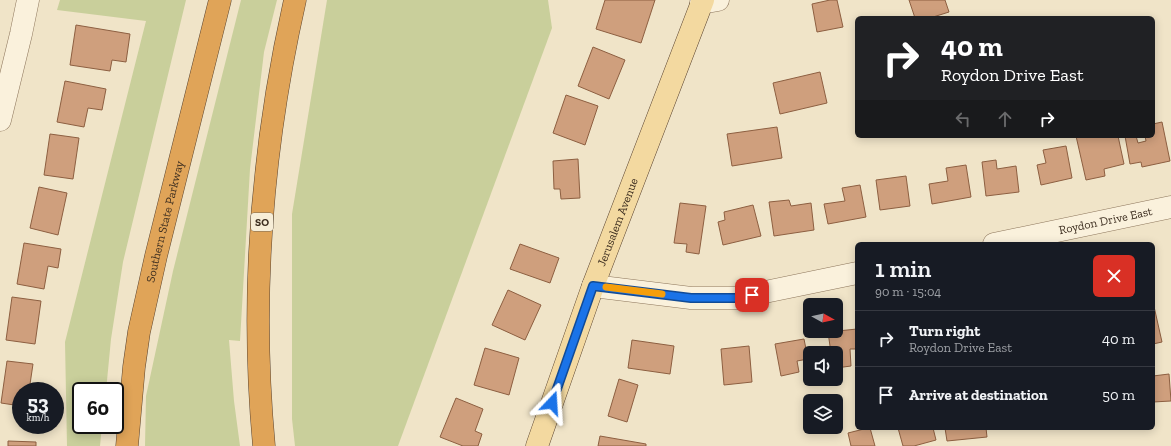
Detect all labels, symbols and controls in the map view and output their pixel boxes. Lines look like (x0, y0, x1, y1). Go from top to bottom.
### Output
text: 40 m (941, 30, 1003, 63)
icon: right (875, 32, 927, 84)
text: Roydon Drive East (941, 64, 1084, 86)
icon: left (952, 108, 974, 130)
icon: ahead (994, 108, 1016, 130)
icon: right (1036, 108, 1058, 130)
street label: Southern State Parkway (143, 158, 187, 284)
street label: Jerusalem Avenue (594, 176, 641, 268)
street label: Roydon Drive East (1058, 204, 1154, 237)
road number: SO (251, 213, 273, 231)
text: 1 min (875, 254, 931, 283)
button: close (1093, 255, 1135, 297)
pin (735, 278, 769, 312)
icon: arrive (741, 284, 763, 306)
text: 90 m · 15:04 (875, 284, 941, 299)
north arrow (803, 298, 843, 338)
map controls (803, 298, 843, 434)
text: Turn right (909, 322, 980, 340)
icon: right (875, 328, 897, 350)
text: 40 m (1102, 330, 1135, 348)
text: Roydon Drive East (909, 340, 1012, 355)
button: sound (803, 346, 843, 386)
speed limit sign: 60 (72, 382, 124, 434)
position arrow (531, 382, 573, 424)
icon: arrive (875, 384, 897, 406)
text: Arrive at destination (909, 386, 1048, 404)
text: 50 m (1102, 386, 1135, 404)
text: 53 (27, 391, 49, 415)
button: layers (803, 394, 843, 434)
text: km/h (27, 412, 49, 424)

